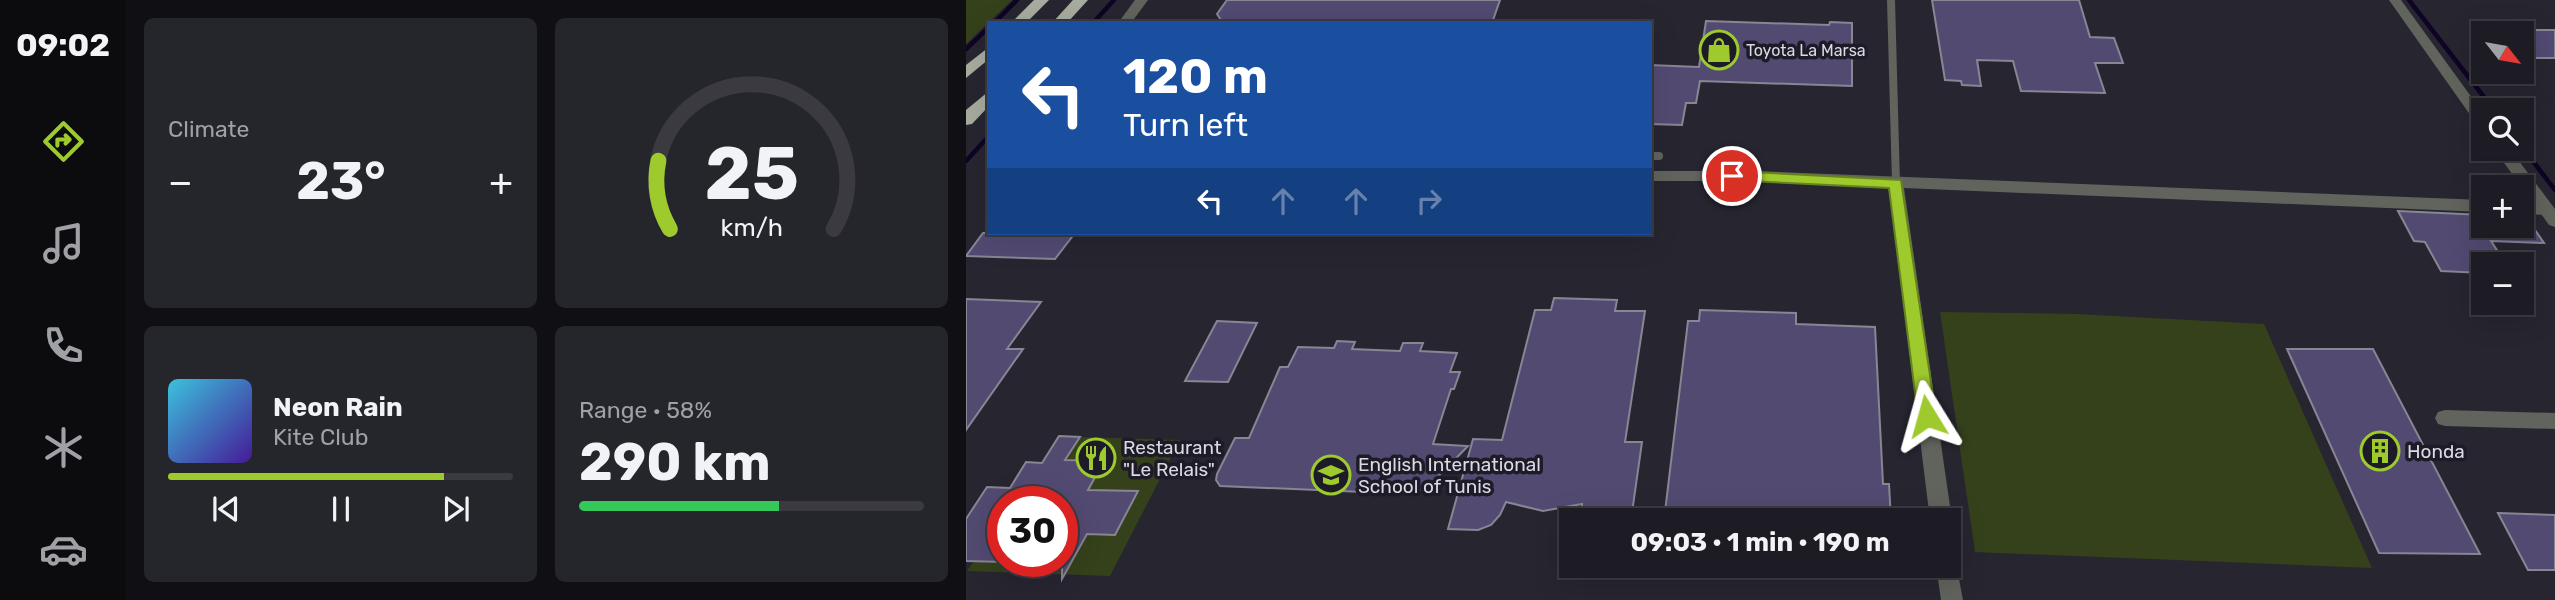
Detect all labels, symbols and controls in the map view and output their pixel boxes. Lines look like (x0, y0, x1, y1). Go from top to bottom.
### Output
north arrow (2471, 21, 2534, 84)
map controls (2471, 21, 2534, 315)
text: 09:02 (16, 26, 110, 64)
shop icon: Toyota La Marsa (1698, 29, 1740, 71)
place label: Toyota La Marsa (1746, 41, 1866, 60)
text: 120 m (1123, 47, 1268, 105)
icon: left (1008, 49, 1099, 140)
button: search (2471, 98, 2534, 161)
text: Turn left (1123, 106, 1248, 144)
text: Climate (168, 115, 249, 143)
icon: directions (39, 117, 88, 166)
text: 25 (704, 131, 799, 217)
pin (1702, 146, 1762, 206)
text: 23° (296, 150, 386, 212)
icon: arrive (1713, 157, 1751, 195)
text: − (168, 159, 193, 205)
text: + (489, 159, 513, 205)
button: + (2471, 175, 2534, 238)
icon: left (1191, 182, 1229, 220)
icon: ahead (1264, 182, 1302, 220)
icon: ahead (1337, 182, 1375, 220)
icon: right (1410, 182, 1448, 220)
text: km/h (720, 213, 783, 242)
icon: music (39, 219, 88, 268)
button: − (2471, 252, 2534, 315)
icon: phone (39, 321, 88, 370)
position arrow (1890, 379, 1964, 453)
text: Neon Rain (273, 392, 403, 423)
text: Range · 58% (579, 396, 712, 424)
icon: climate (39, 423, 88, 472)
text: Kite Club (273, 423, 368, 451)
building icon: Honda (2359, 430, 2401, 472)
text: 290 km (579, 431, 771, 493)
place label: Restaurant "Le Relais" (1123, 436, 1222, 481)
restaurant icon: Restaurant "Le Relais" (1075, 437, 1117, 479)
place label: Honda (2407, 440, 2465, 463)
place label: English International School of Tunis (1358, 453, 1541, 498)
school or university icon: English International School of Tunis (1310, 454, 1352, 496)
speed limit sign: 30 (987, 486, 1078, 577)
icon: previous (207, 490, 245, 528)
icon: pause (322, 490, 360, 528)
icon: next (437, 490, 475, 528)
icon: car (39, 525, 88, 574)
text: 09:03 · 1 min · 190 m (1630, 527, 1890, 558)

